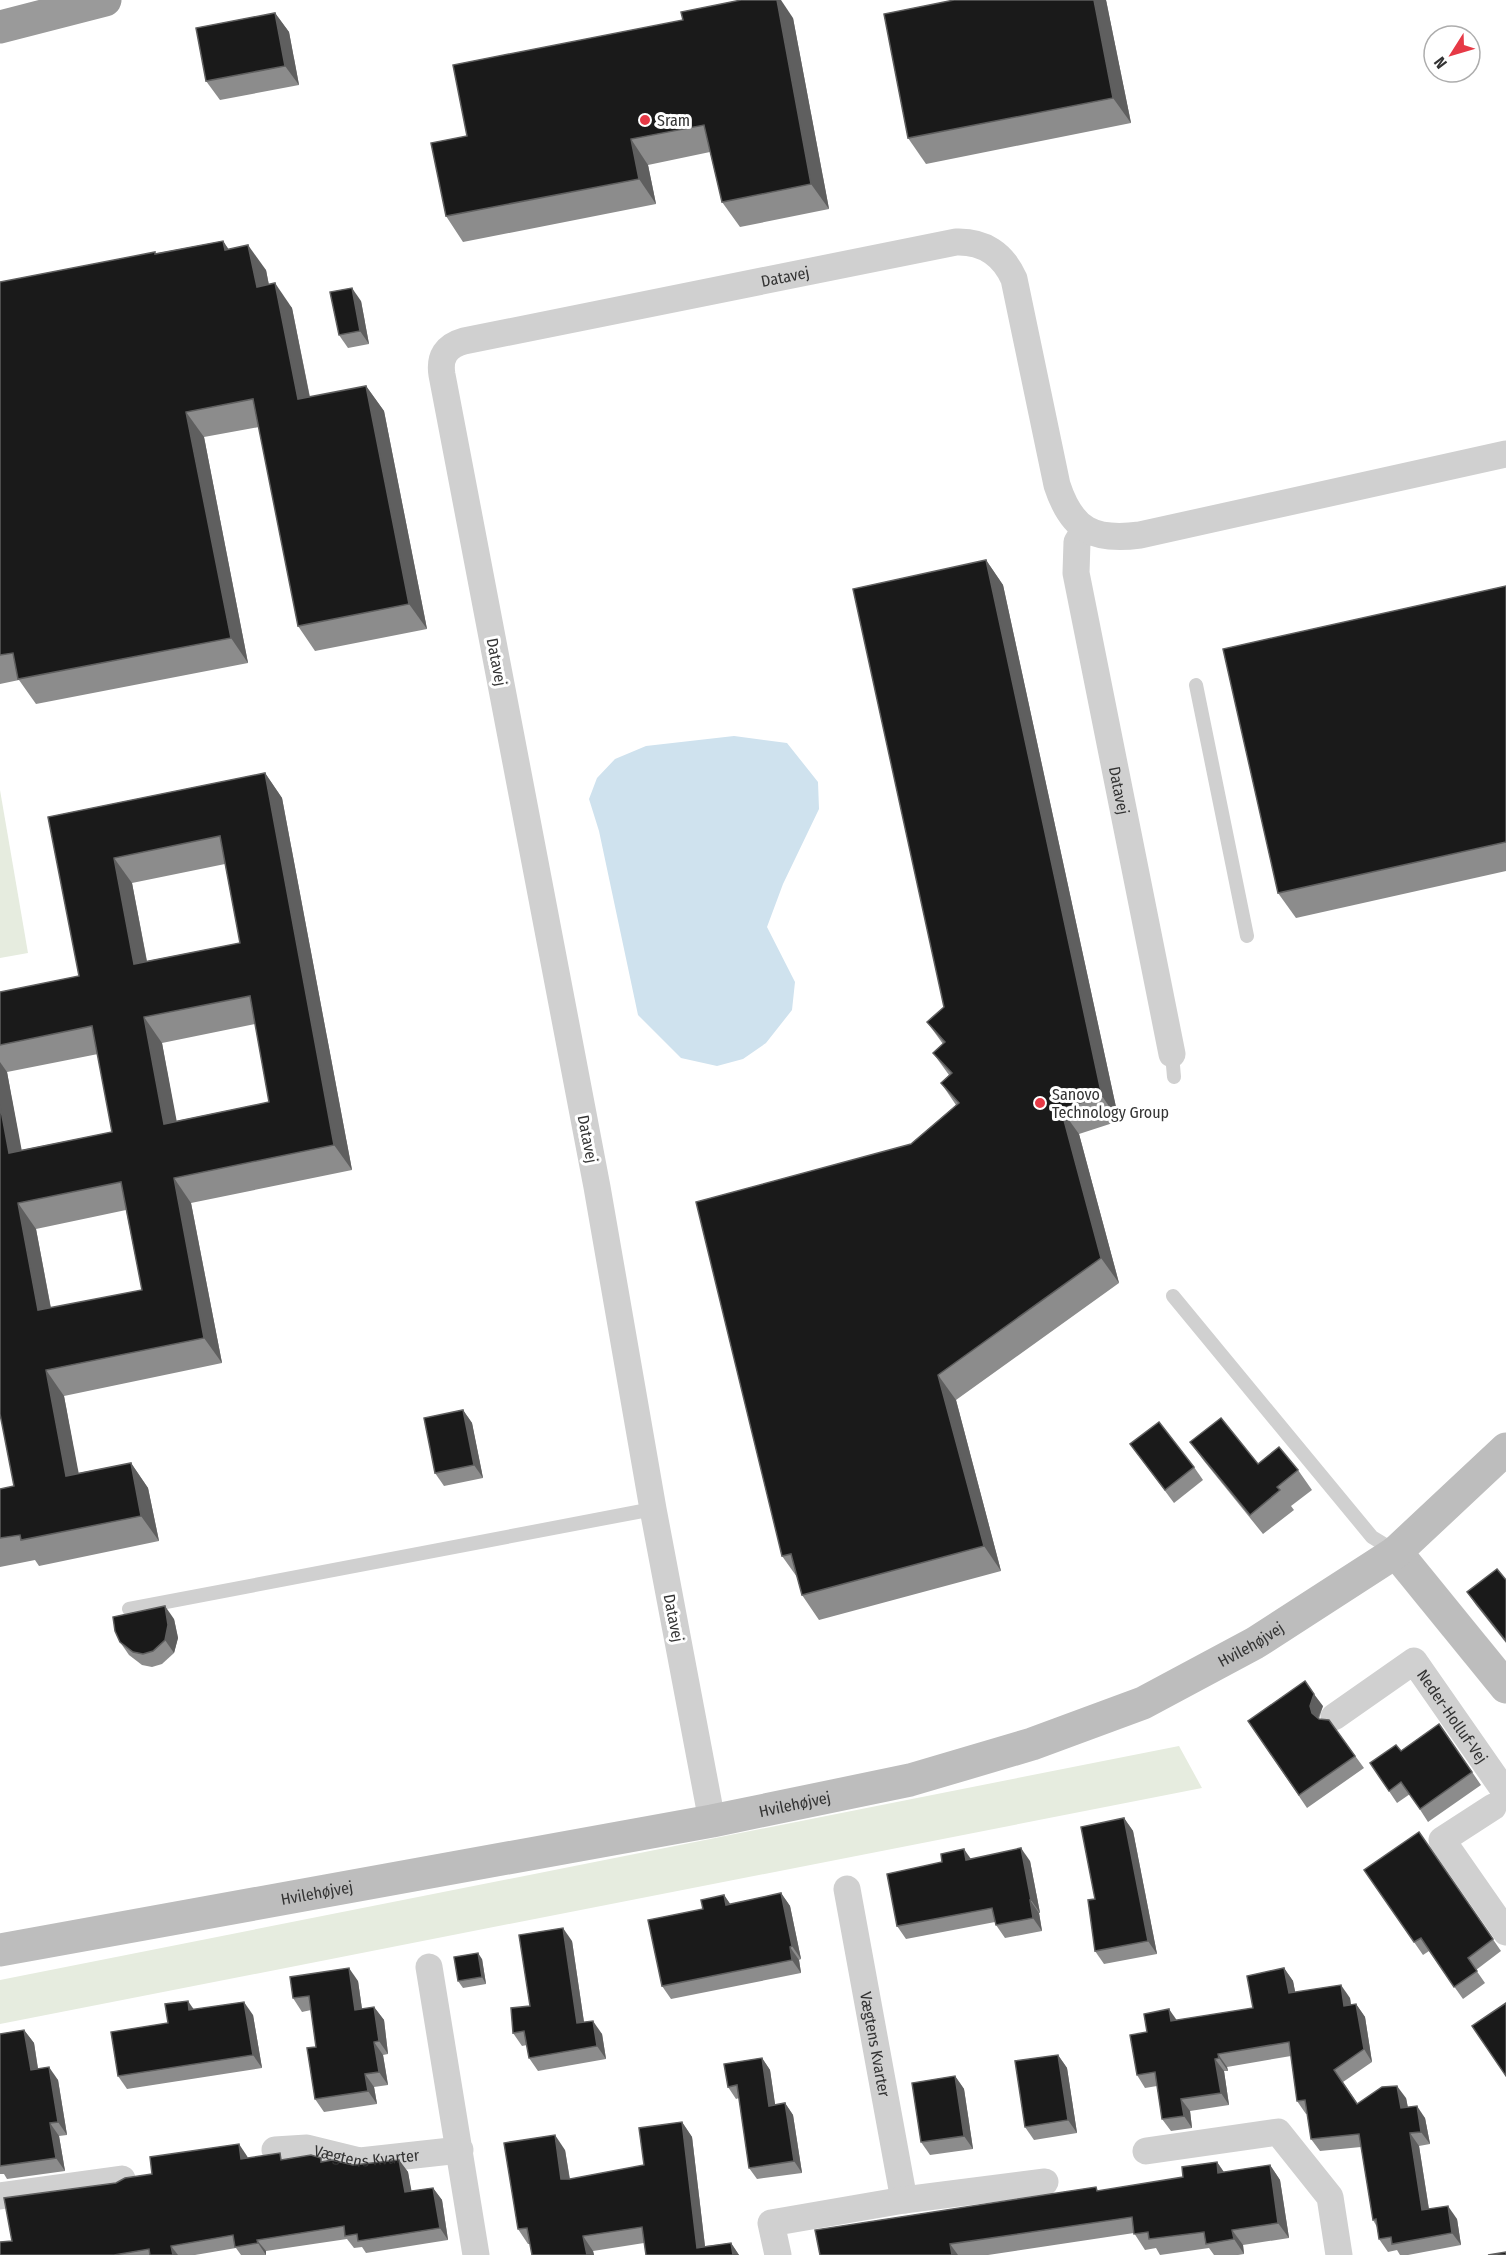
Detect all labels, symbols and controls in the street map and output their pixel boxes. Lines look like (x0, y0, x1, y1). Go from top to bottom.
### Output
north arrow (1422, 24, 1482, 84)
text: N (1430, 53, 1451, 72)
place label: Sram (657, 111, 690, 130)
marker: Sram (638, 113, 652, 127)
street label: Datavej (759, 263, 811, 291)
street label: Datavej (483, 636, 510, 688)
street label: Datavej (1105, 765, 1133, 816)
place label: Sanovo Technology Group (1052, 1085, 1169, 1122)
marker: Sanovo Technology Group (1033, 1096, 1047, 1110)
street label: Datavej (574, 1113, 601, 1165)
street label: Datavej (660, 1592, 687, 1644)
street label: Hvilehøjvej (1215, 1618, 1287, 1671)
street label: Neder-Holluf-Vej (1413, 1666, 1491, 1767)
street label: Hvilehøjvej (757, 1788, 832, 1821)
street label: Hvilehøjvej (279, 1877, 354, 1909)
street label: Vægtens Kvarter (856, 1990, 894, 2099)
street label: Vægtens Kvarter (312, 2141, 421, 2171)

